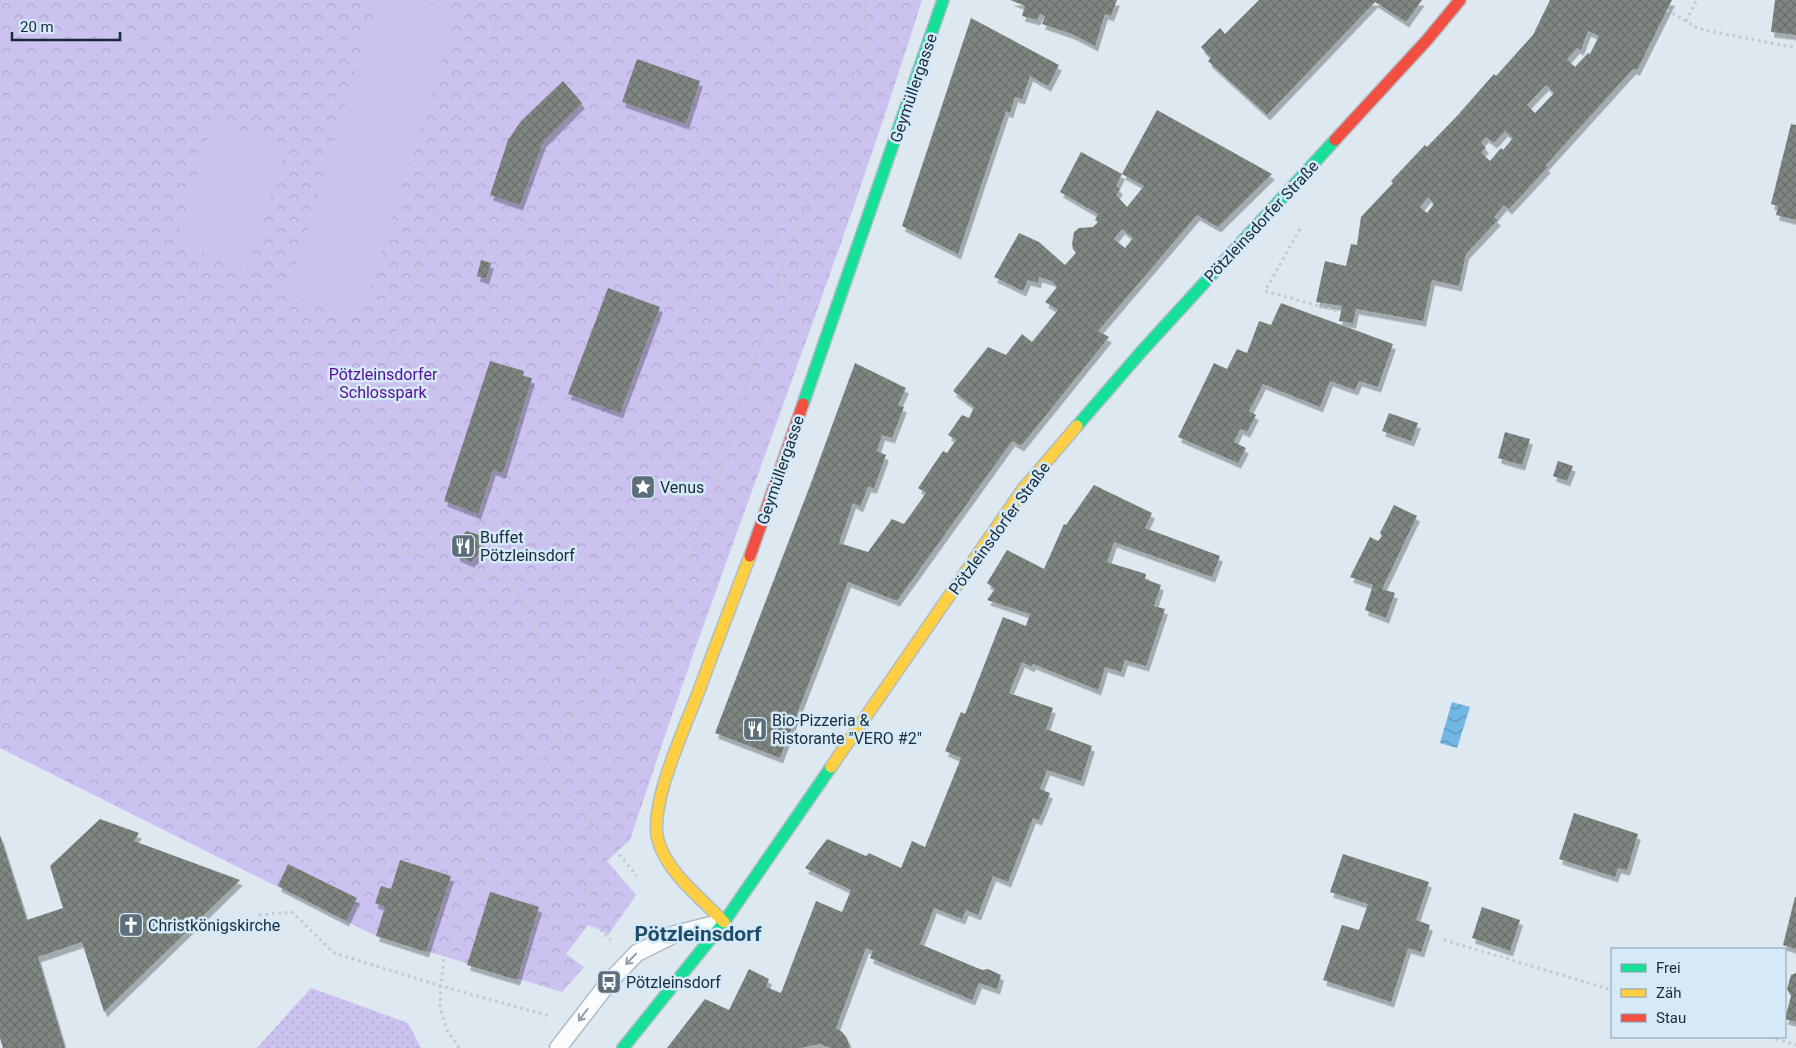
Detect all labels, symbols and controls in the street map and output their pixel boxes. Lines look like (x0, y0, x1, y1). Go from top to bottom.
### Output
scale bar (12, 10, 120, 42)
text: 20 m (20, 18, 54, 36)
street label: Geymüllergasse (886, 31, 941, 145)
street label: Pötzleinsdorfer Straße (1200, 157, 1323, 286)
park label: Pötzleinsdorfer Schlosspark (329, 365, 438, 402)
street label: Geymüllergasse (753, 413, 808, 527)
street label: Pötzleinsdorfer Straße (945, 458, 1054, 598)
place icon: Venus (630, 474, 656, 500)
place label: Venus (660, 478, 704, 497)
place label: Buffet Pötzleinsdorf (480, 528, 575, 565)
restaurant icon: Buffet Pötzleinsdorf (450, 533, 476, 559)
place label: Bio-Pizzeria & Ristorante "VERO #2" (772, 711, 922, 748)
restaurant icon: Bio-Pizzeria & Ristorante "VERO #2" (742, 716, 768, 742)
church icon: Christkönigskirche (118, 912, 144, 938)
place label: Christkönigskirche (148, 916, 280, 935)
district label: Pötzleinsdorf (634, 922, 762, 946)
legend (1611, 948, 1786, 1038)
one-way arrow (625, 953, 637, 965)
text: Frei (1656, 959, 1681, 977)
bus stop icon: Pötzleinsdorf (596, 969, 622, 995)
place label: Pötzleinsdorf (626, 973, 721, 992)
text: Zäh (1656, 984, 1681, 1002)
one-way arrow (578, 1008, 589, 1021)
text: Stau (1656, 1009, 1686, 1027)

